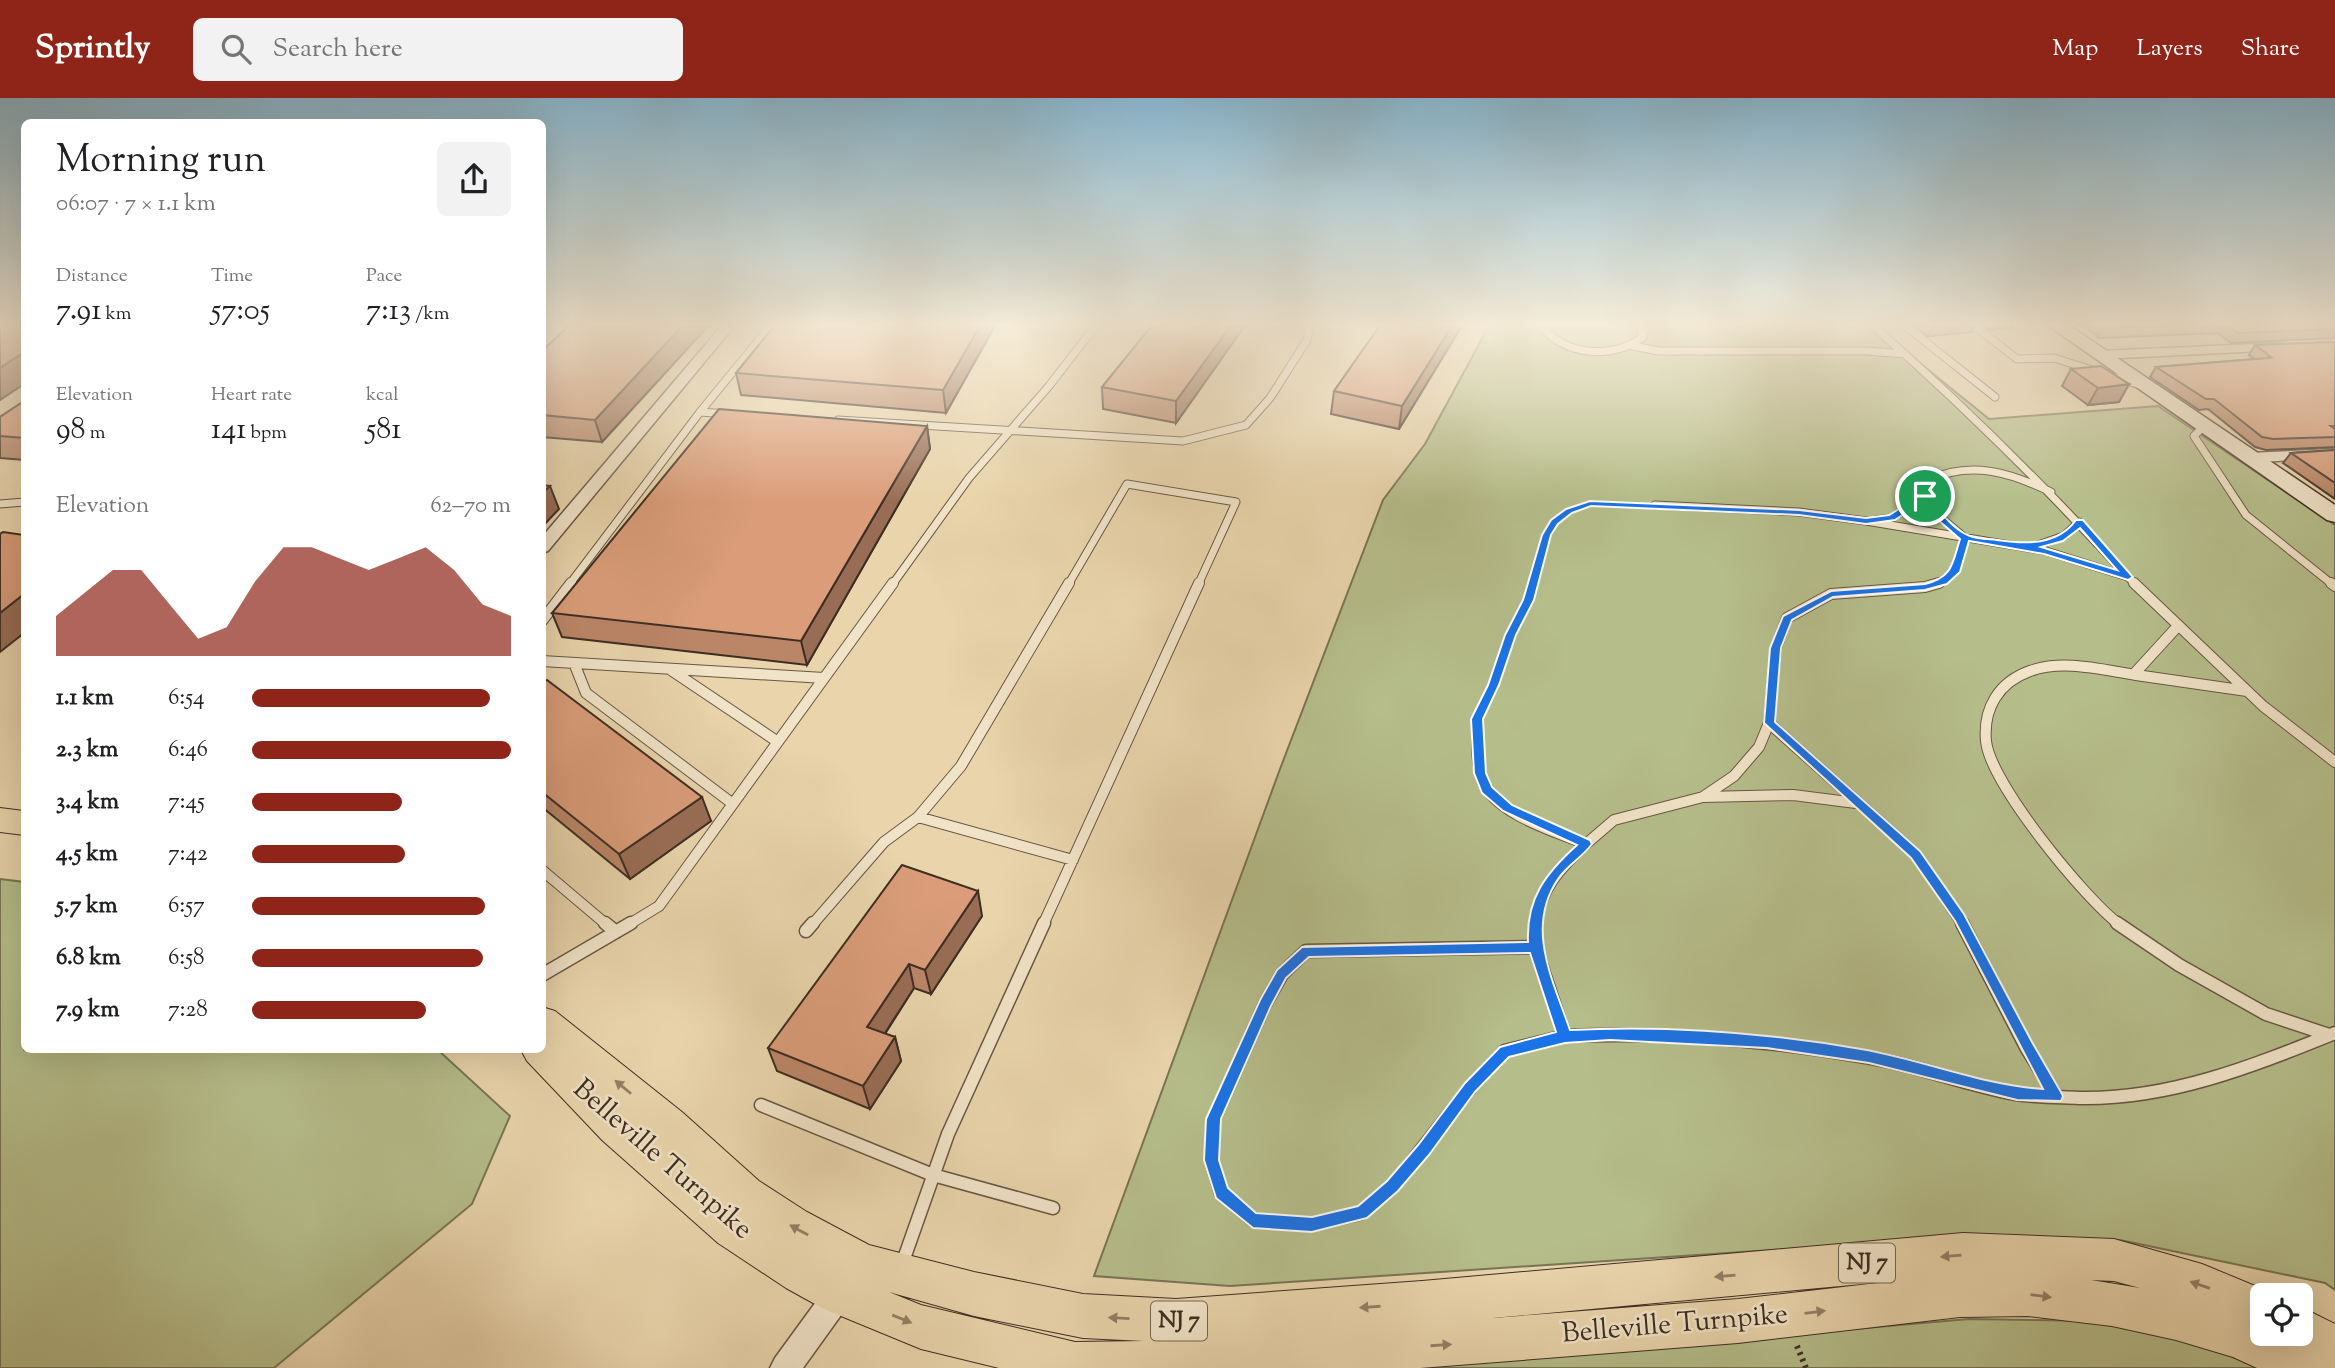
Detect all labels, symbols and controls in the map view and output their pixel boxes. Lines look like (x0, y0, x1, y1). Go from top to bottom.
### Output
search box (193, 18, 683, 81)
text: Sprintly (35, 25, 151, 73)
icon: search (217, 30, 255, 68)
text: Search here (273, 31, 403, 68)
text: Map (2052, 32, 2098, 66)
text: Layers (2136, 32, 2203, 66)
text: Share (2241, 32, 2300, 66)
text: Morning run (56, 135, 266, 189)
button: share (437, 142, 511, 216)
text: 06:07 · 7 × 1.1 km (56, 188, 216, 221)
text: Distance (56, 263, 128, 290)
text: Time (211, 263, 253, 290)
text: Pace (366, 263, 402, 290)
text: 7.91 (56, 290, 101, 333)
text: 57:05 (211, 290, 270, 333)
text: 7:13 (366, 290, 411, 333)
text: km (101, 301, 132, 328)
text: /km (411, 301, 450, 328)
text: Elevation (56, 382, 133, 409)
text: Heart rate (211, 382, 292, 409)
text: kcal (366, 382, 399, 409)
text: 98 (56, 409, 86, 452)
text: 141 (211, 409, 247, 452)
text: 581 (366, 409, 401, 452)
text: m (86, 420, 105, 447)
text: bpm (247, 420, 287, 447)
pin (1895, 466, 1955, 526)
icon: arrive (1906, 477, 1944, 515)
text: Elevation (56, 490, 149, 523)
text: 62–70 m (430, 490, 511, 523)
text: 1.1 km (56, 682, 114, 715)
text: 6:54 (168, 682, 205, 715)
text: 2.3 km (56, 734, 118, 767)
text: 6:46 (168, 734, 208, 767)
text: 3.4 km (56, 786, 119, 819)
text: 7:45 (168, 786, 205, 819)
text: 4.5 km (56, 838, 118, 871)
text: 7:42 (168, 838, 208, 871)
text: 5.7 km (56, 890, 118, 923)
text: 6:57 (168, 890, 205, 923)
text: 6.8 km (56, 942, 121, 975)
text: 6:58 (168, 942, 205, 975)
text: 7.9 km (56, 994, 119, 1027)
text: 7:28 (168, 994, 208, 1027)
street label: Belleville Turnpike (563, 1070, 761, 1250)
one-way arrow (614, 1080, 631, 1095)
one-way arrow (789, 1224, 809, 1236)
road number: NJ 7 (1839, 1244, 1895, 1282)
one-way arrow (1940, 1250, 1962, 1261)
one-way arrow (1714, 1271, 1736, 1282)
one-way arrow (2189, 1279, 2210, 1290)
map controls (2250, 1283, 2313, 1346)
button: locate (2250, 1283, 2313, 1346)
one-way arrow (2030, 1290, 2052, 1301)
street label: Belleville Turnpike (1560, 1295, 1790, 1355)
road number: NJ 7 (1151, 1302, 1207, 1340)
one-way arrow (1359, 1302, 1381, 1313)
one-way arrow (1804, 1307, 1826, 1318)
one-way arrow (1108, 1312, 1130, 1323)
one-way arrow (892, 1314, 913, 1325)
one-way arrow (1431, 1339, 1453, 1350)

